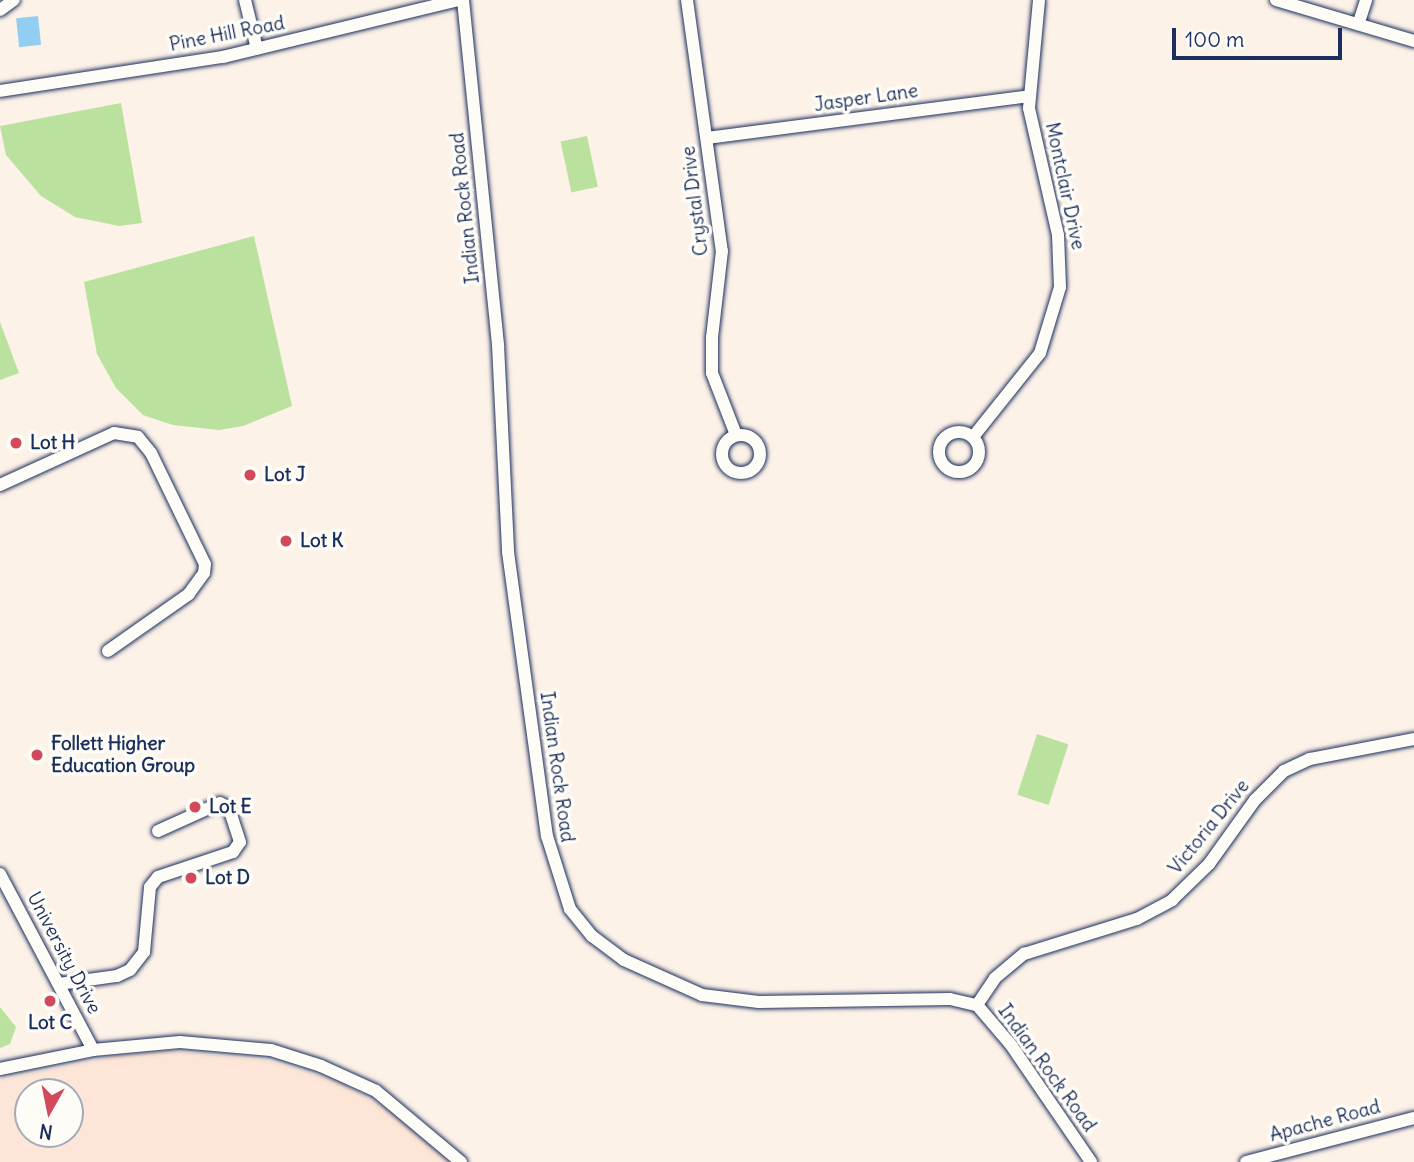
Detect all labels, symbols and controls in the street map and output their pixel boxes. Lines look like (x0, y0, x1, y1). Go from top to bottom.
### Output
street label: Pine Hill Road (167, 12, 287, 56)
scale bar (1176, 14, 1346, 58)
text: 100 m (1185, 26, 1244, 53)
street label: Jasper Lane (813, 79, 919, 117)
street label: Montclair Drive (1040, 120, 1090, 252)
street label: Indian Rock Road (446, 131, 484, 285)
street label: Crystal Drive (677, 145, 713, 257)
place label: Lot H (30, 432, 75, 454)
marker: Lot H (8, 435, 24, 451)
place label: Lot J (264, 464, 306, 486)
marker: Lot J (242, 467, 258, 483)
place label: Lot K (300, 530, 343, 552)
marker: Lot K (278, 533, 294, 549)
street label: Indian Rock Road (535, 690, 579, 844)
place label: Follett Higher Education Group (51, 733, 195, 777)
marker: Follett Higher Education Group (29, 747, 45, 763)
street label: Victoria Drive (1164, 775, 1254, 879)
place label: Lot E (209, 796, 252, 818)
marker: Lot E (187, 799, 203, 815)
place label: Lot D (205, 867, 250, 889)
marker: Lot D (183, 870, 199, 886)
street label: University Drive (22, 888, 106, 1018)
marker: Lot C (42, 993, 58, 1009)
street label: Indian Rock Road (993, 1000, 1101, 1136)
place label: Lot C (28, 1012, 72, 1034)
north arrow (14, 1078, 84, 1148)
street label: Apache Road (1267, 1095, 1383, 1147)
text: N (38, 1119, 54, 1145)

